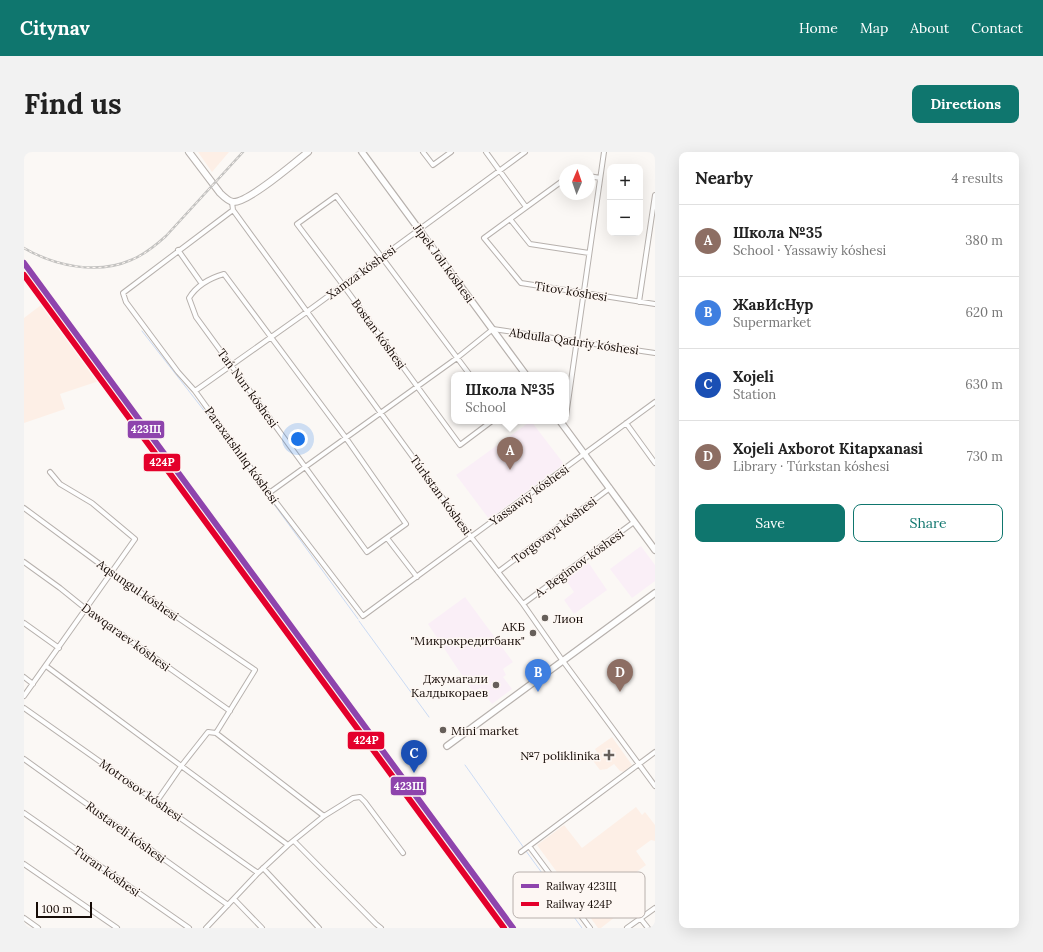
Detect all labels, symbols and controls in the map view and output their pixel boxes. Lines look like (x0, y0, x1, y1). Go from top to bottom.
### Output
text: Citynav (20, 16, 90, 40)
text: Home (799, 19, 838, 37)
text: Map (860, 19, 888, 37)
text: About (910, 19, 949, 37)
text: Contact (971, 19, 1023, 37)
button: Directions (912, 85, 1019, 123)
text: Find us (24, 86, 122, 122)
north arrow (559, 164, 595, 200)
map controls (607, 164, 643, 236)
button: + (607, 164, 643, 200)
text: Nearby (695, 167, 753, 189)
text: 4 results (952, 170, 1003, 187)
button: − (607, 200, 643, 236)
street label: Jipek Jolı kóshesi (410, 220, 478, 305)
text: Школа №35 (733, 223, 822, 242)
text: A (704, 232, 712, 249)
text: 380 m (965, 232, 1003, 249)
street label: Xamza kóshesi (323, 242, 399, 302)
text: School · Yassawiy kóshesi (733, 242, 886, 259)
street label: Titov kóshesi (533, 278, 609, 304)
text: ЖавИсНур (733, 295, 813, 314)
street label: Bostan kóshesi (349, 296, 409, 372)
text: B (704, 304, 712, 321)
text: 620 m (965, 304, 1003, 321)
text: Supermarket (733, 314, 811, 331)
street label: Abdulla Qadıriy kóshesi (507, 324, 640, 358)
street label: Tań Nurı kóshesi (214, 346, 282, 430)
text: Xojeli (733, 367, 774, 386)
popup (451, 372, 569, 424)
text: C (704, 376, 712, 393)
text: 630 m (965, 376, 1003, 393)
text: Школа №35 (465, 380, 555, 399)
text: Station (733, 386, 776, 403)
text: School (465, 399, 506, 416)
street label: Paraxatshılıq kóshesi (202, 404, 282, 506)
line badge: 423Щ (127, 420, 165, 439)
text: 423Щ (131, 422, 161, 436)
your location (288, 429, 308, 449)
pin: A (497, 437, 523, 470)
text: Xojeli Axborot Kitapxanasi (733, 439, 923, 458)
text: D (703, 448, 713, 465)
text: 730 m (967, 448, 1003, 465)
street label: Túrkstan kóshesi (407, 452, 475, 538)
line badge: 424Р (143, 453, 181, 472)
text: 424Р (150, 455, 174, 469)
text: Library · Túrkstan kóshesi (733, 458, 889, 475)
street label: Yassawiy kóshesi (486, 461, 572, 529)
street label: Torgovaya kóshesi (509, 493, 599, 567)
button: Save (695, 504, 845, 542)
button: Share (853, 504, 1003, 542)
street label: A. Begimov kóshesi (531, 526, 626, 601)
street label: Aqsungul kóshesi (94, 556, 182, 624)
street label: Dawqaraev kóshesi (79, 600, 173, 674)
place label: Лион (553, 611, 583, 626)
marker: Лион (540, 613, 550, 623)
place label: АКБ "Микрокредитбанк" (410, 619, 525, 648)
marker: АКБ "Микрокредитбанк" (528, 628, 538, 638)
pin: B (525, 659, 551, 692)
pin: D (607, 659, 633, 692)
place label: Джумагали Калдыкораев (411, 671, 488, 700)
marker: Джумагали Калдыкораев (491, 680, 501, 690)
place label: Mini market (451, 723, 519, 738)
marker: Mini market (438, 725, 448, 735)
line badge: 424Р (347, 731, 385, 750)
text: 424Р (354, 733, 378, 747)
pin: C (401, 740, 427, 773)
place label: №7 poliklinika (520, 748, 600, 763)
marker: №7 poliklinika (603, 749, 615, 761)
street label: Motrosov kóshesi (97, 756, 185, 824)
line badge: 423Щ (390, 776, 427, 796)
text: 423Щ (394, 779, 424, 793)
street label: Rustaveli kóshesi (83, 798, 169, 866)
street label: Turan kóshesi (71, 842, 143, 900)
legend (513, 872, 645, 918)
text: Railway 423Щ (546, 879, 616, 893)
text: Railway 424Р (546, 897, 612, 911)
scale bar (36, 900, 92, 919)
text: 100 m (42, 902, 72, 916)

